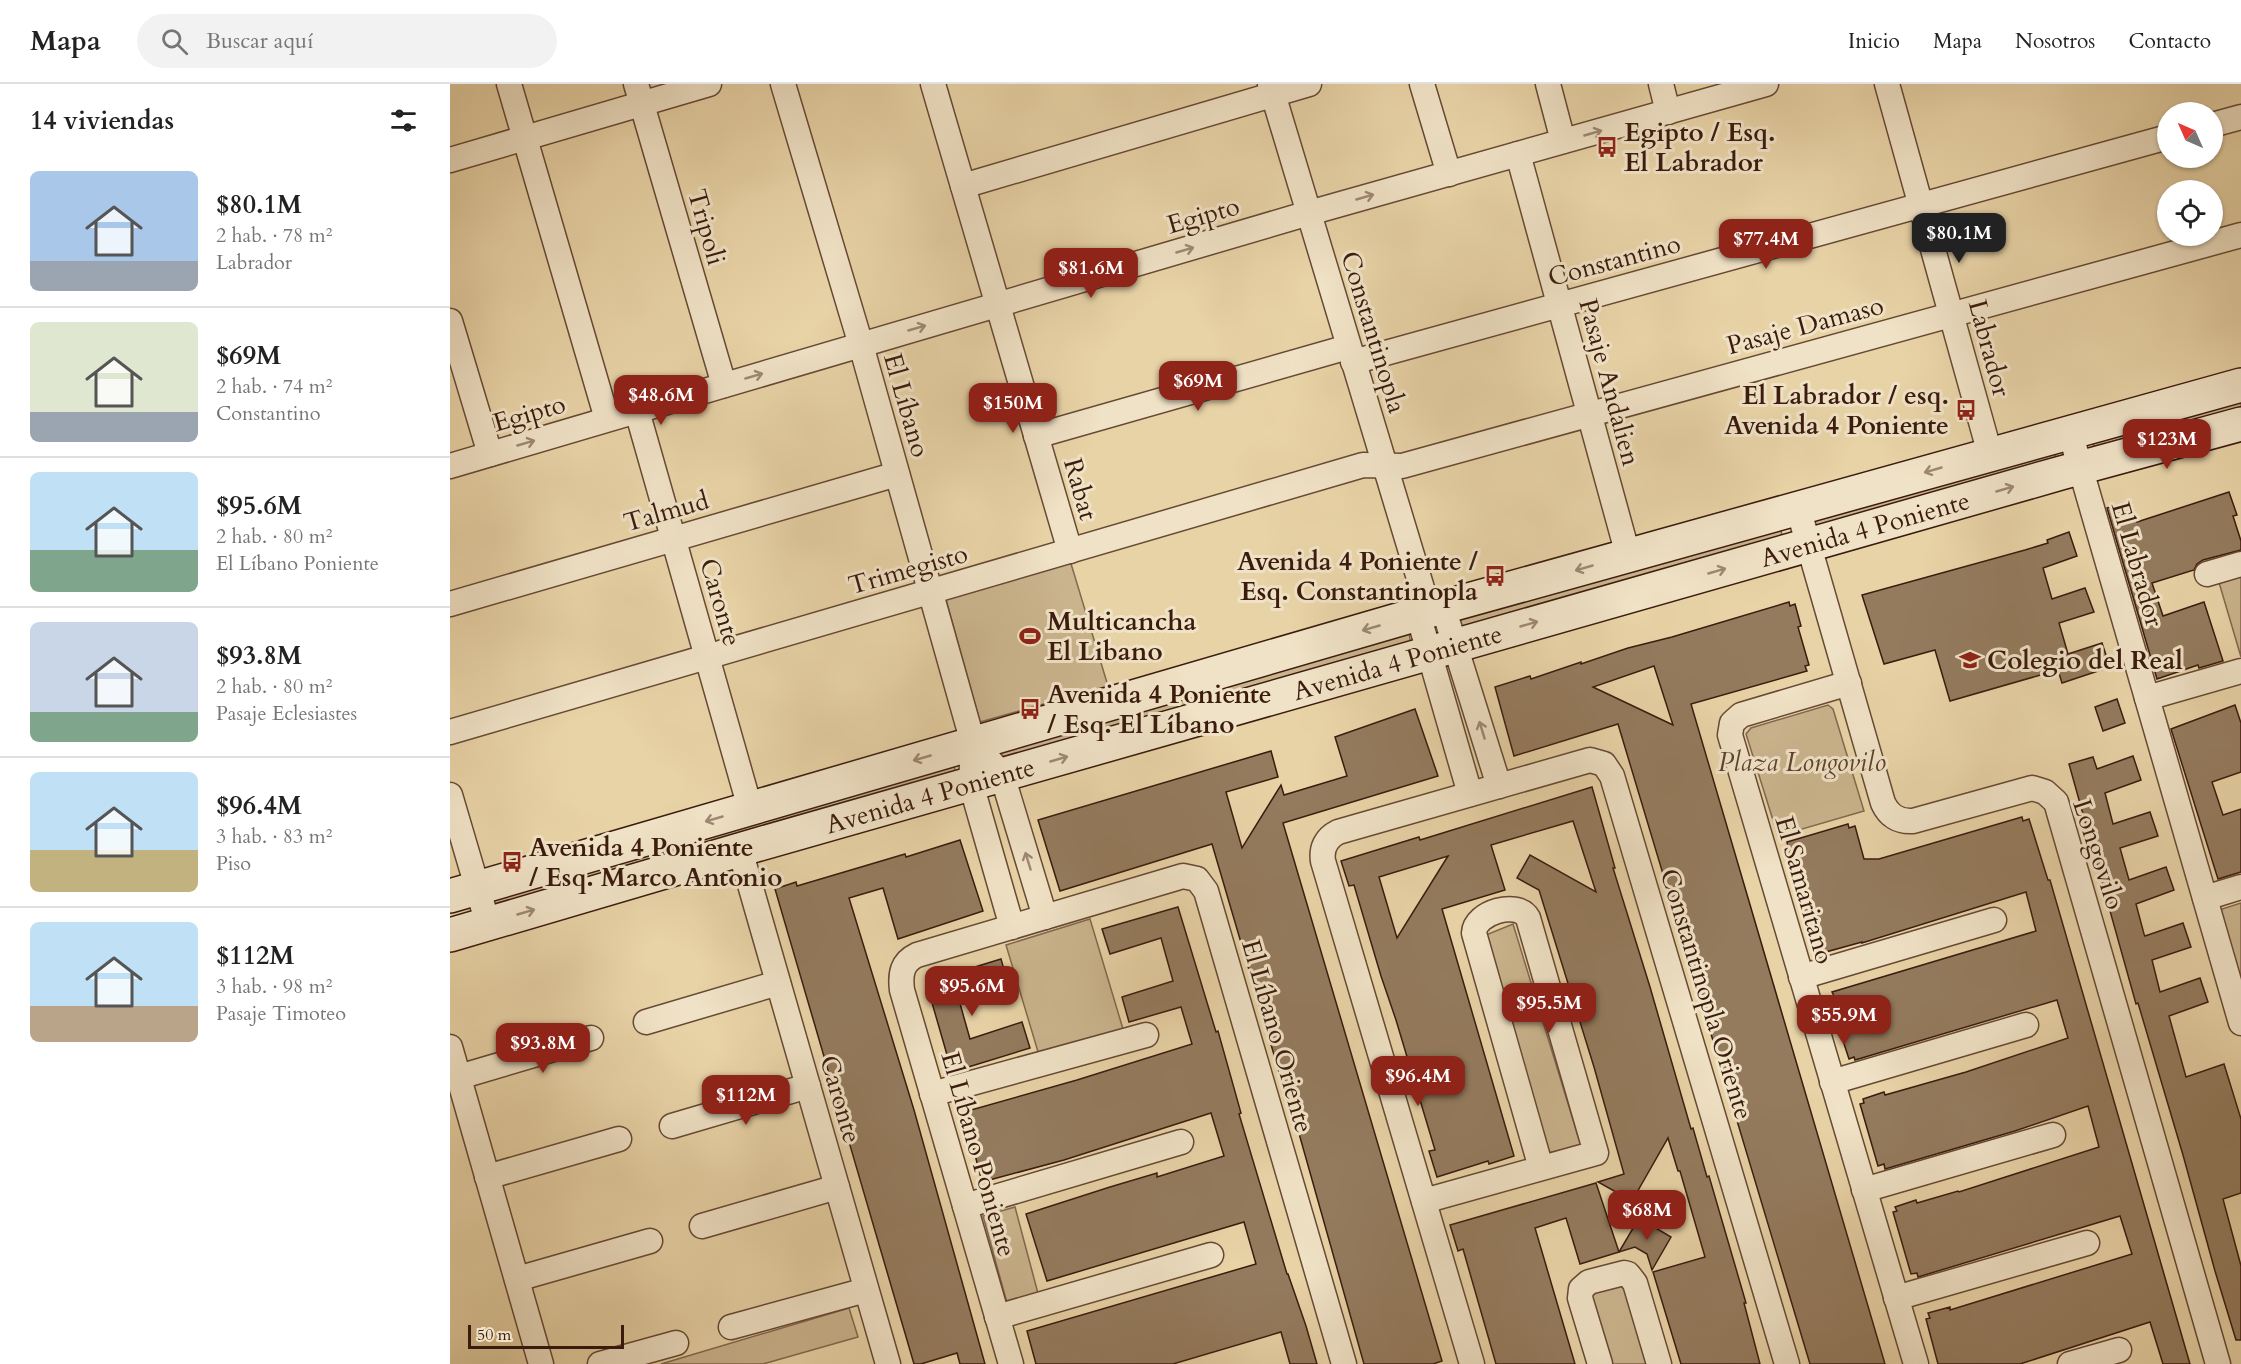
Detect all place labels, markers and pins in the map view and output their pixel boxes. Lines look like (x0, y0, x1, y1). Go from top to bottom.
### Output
place label: Egipto / Esq. El Labrador (1624, 115, 1775, 180)
bus stop icon: Egipto / Esq. El Labrador (1595, 135, 1619, 159)
pin: $80.1M (1910, 213, 2008, 264)
pin: $77.4M (1717, 219, 1815, 270)
pin: $81.6M (1042, 248, 1140, 299)
pin: $69M (1162, 361, 1234, 412)
pin: $48.6M (612, 375, 710, 426)
place label: El Labrador / esq. Avenida 4 Poniente (1724, 378, 1949, 443)
pin: $150M (971, 383, 1055, 434)
bus stop icon: El Labrador / esq. Avenida 4 Poniente (1954, 398, 1978, 422)
pin: $123M (2125, 419, 2209, 470)
place label: Avenida 4 Poniente / Esq. Constantinopla (1237, 544, 1479, 609)
bus stop icon: Avenida 4 Poniente / Esq. Constantinopla (1483, 564, 1507, 588)
place label: Multicancha El Libano (1047, 604, 1196, 669)
sports icon: Multicancha El Libano (1018, 624, 1042, 648)
place label: Colegio del Real (1987, 643, 2183, 678)
school or university icon: Colegio del Real (1958, 648, 1982, 672)
place label: Avenida 4 Poniente / Esq. El Líbano (1047, 677, 1272, 742)
bus stop icon: Avenida 4 Poniente / Esq. El Líbano (1018, 697, 1042, 721)
place label: Avenida 4 Poniente / Esq. Marco Antonio (529, 830, 782, 895)
bus stop icon: Avenida 4 Poniente / Esq. Marco Antonio (500, 850, 524, 874)
pin: $95.6M (923, 966, 1021, 1017)
pin: $95.5M (1500, 983, 1598, 1034)
pin: $55.9M (1795, 995, 1893, 1046)
pin: $93.8M (494, 1023, 592, 1074)
pin: $96.4M (1369, 1056, 1467, 1107)
pin: $112M (704, 1075, 788, 1126)
pin: $68M (1611, 1190, 1683, 1241)

